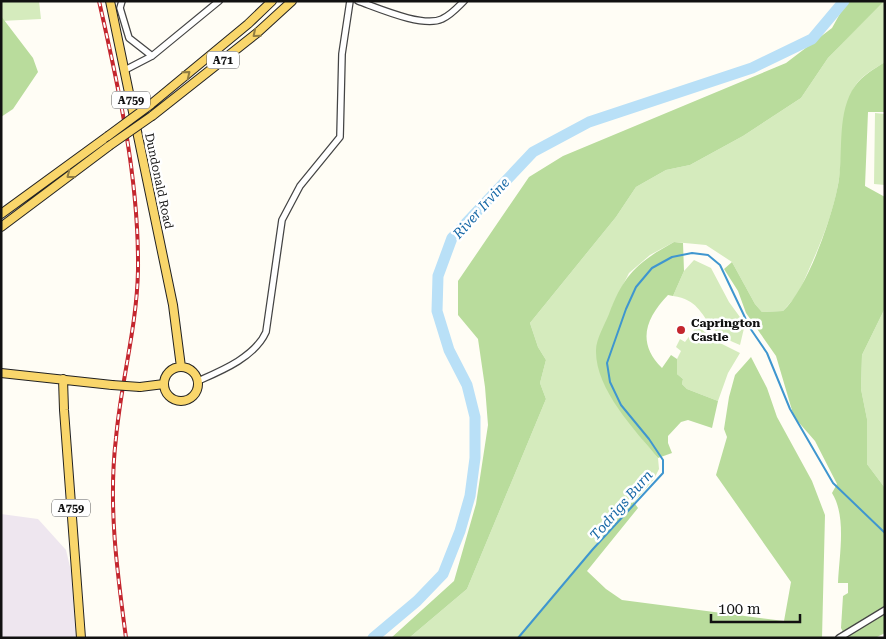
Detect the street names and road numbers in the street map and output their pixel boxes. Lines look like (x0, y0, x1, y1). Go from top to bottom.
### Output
road number: A71 (207, 52, 239, 68)
road number: A759 (112, 92, 150, 108)
street label: Dundonald Road (142, 132, 176, 231)
road number: A759 (52, 499, 90, 516)

